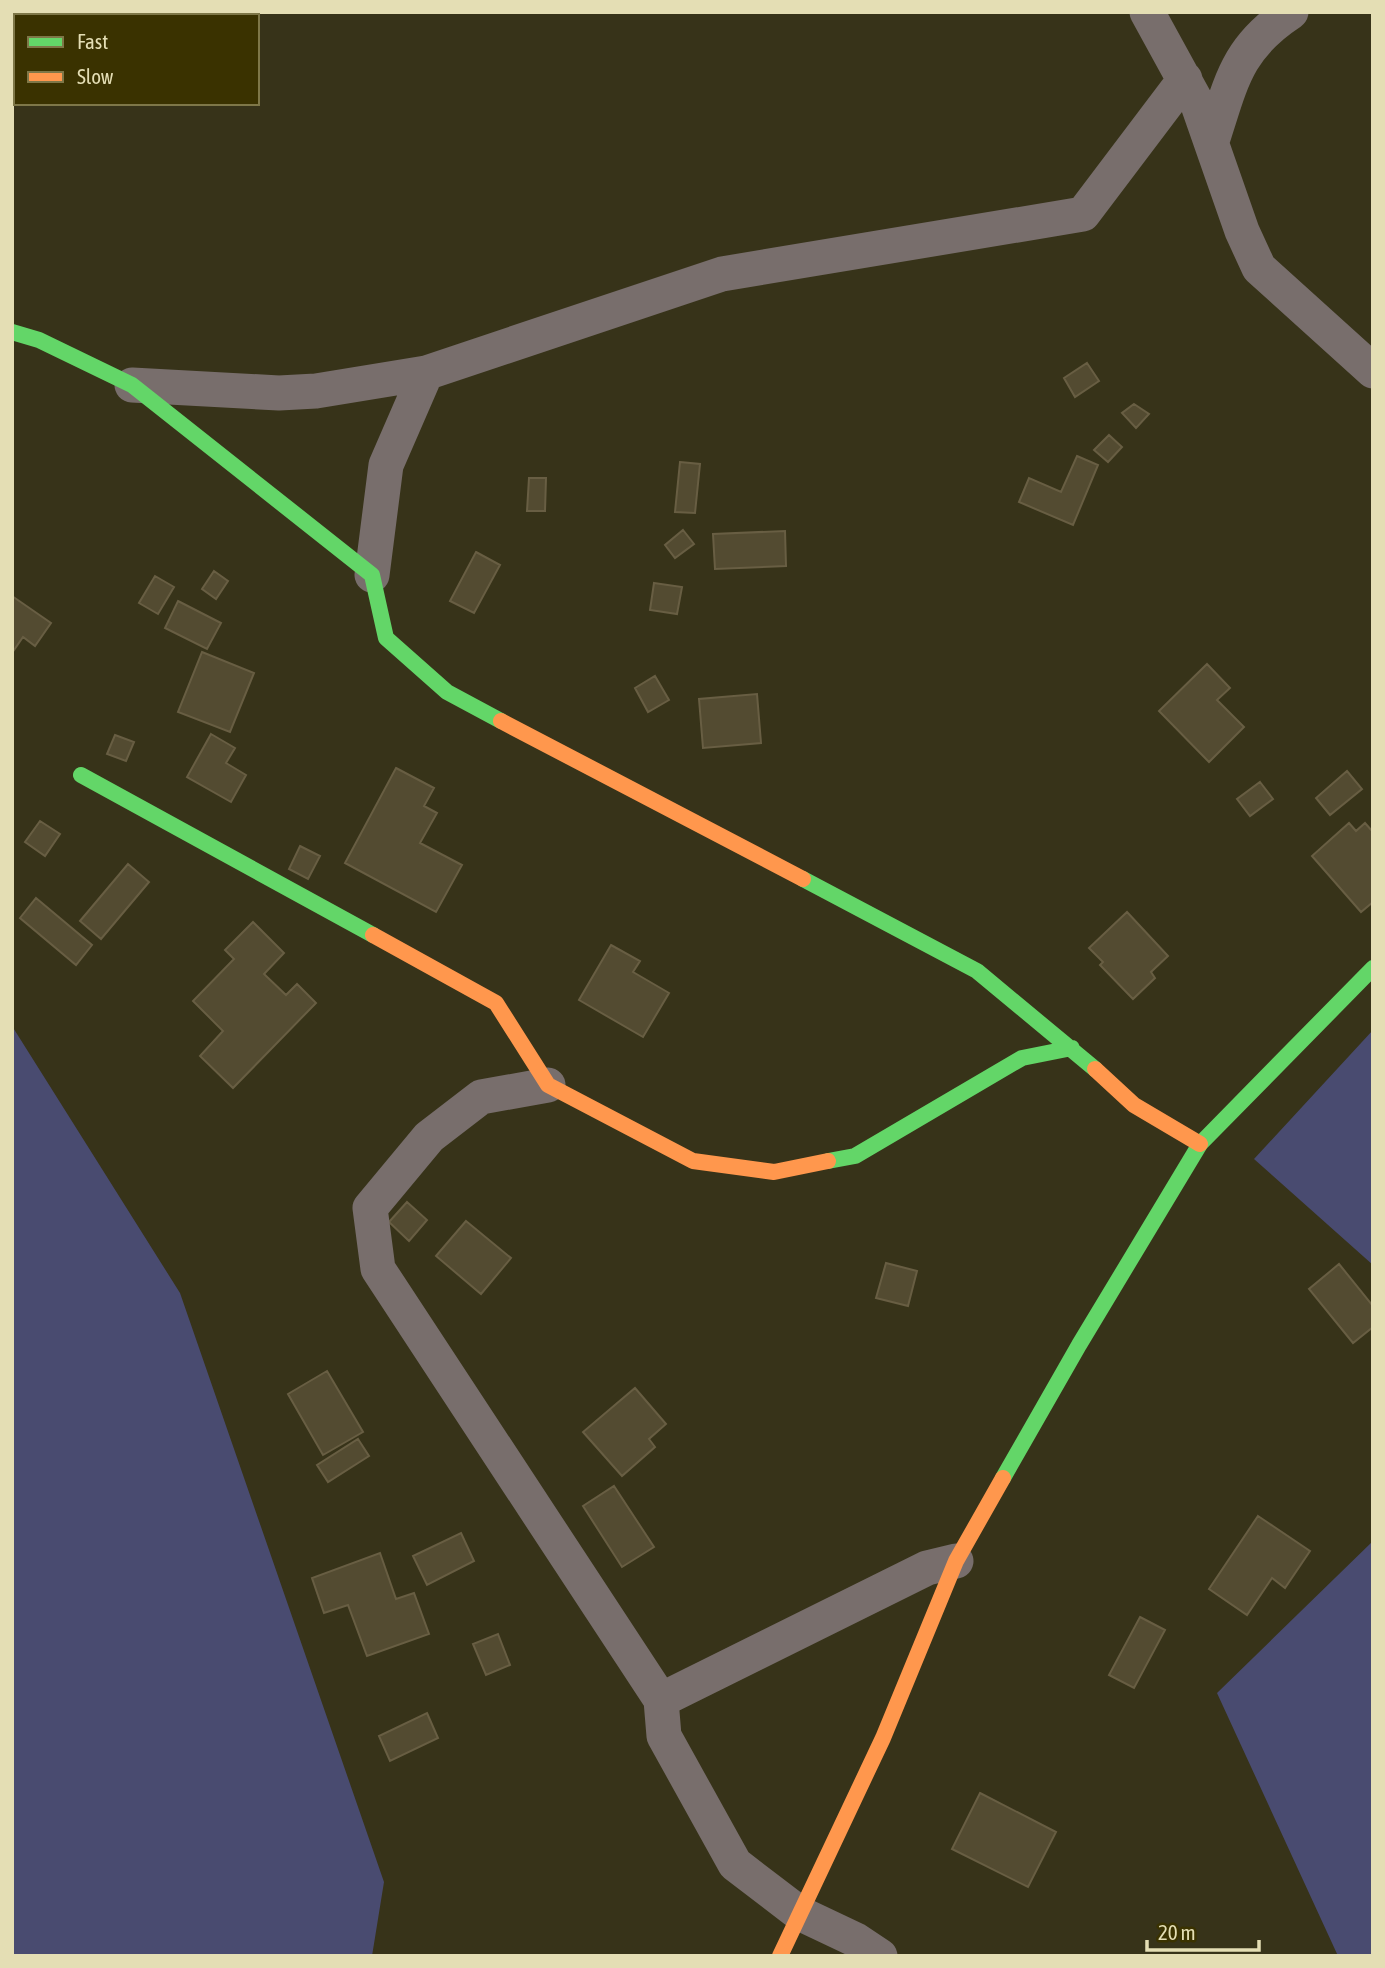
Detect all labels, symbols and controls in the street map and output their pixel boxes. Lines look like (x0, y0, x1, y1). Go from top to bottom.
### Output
legend (14, 14, 259, 105)
text: Fast (77, 29, 108, 53)
text: Slow (77, 64, 114, 88)
scale bar (1147, 1909, 1259, 1953)
text: 20 m (1158, 1920, 1196, 1944)

